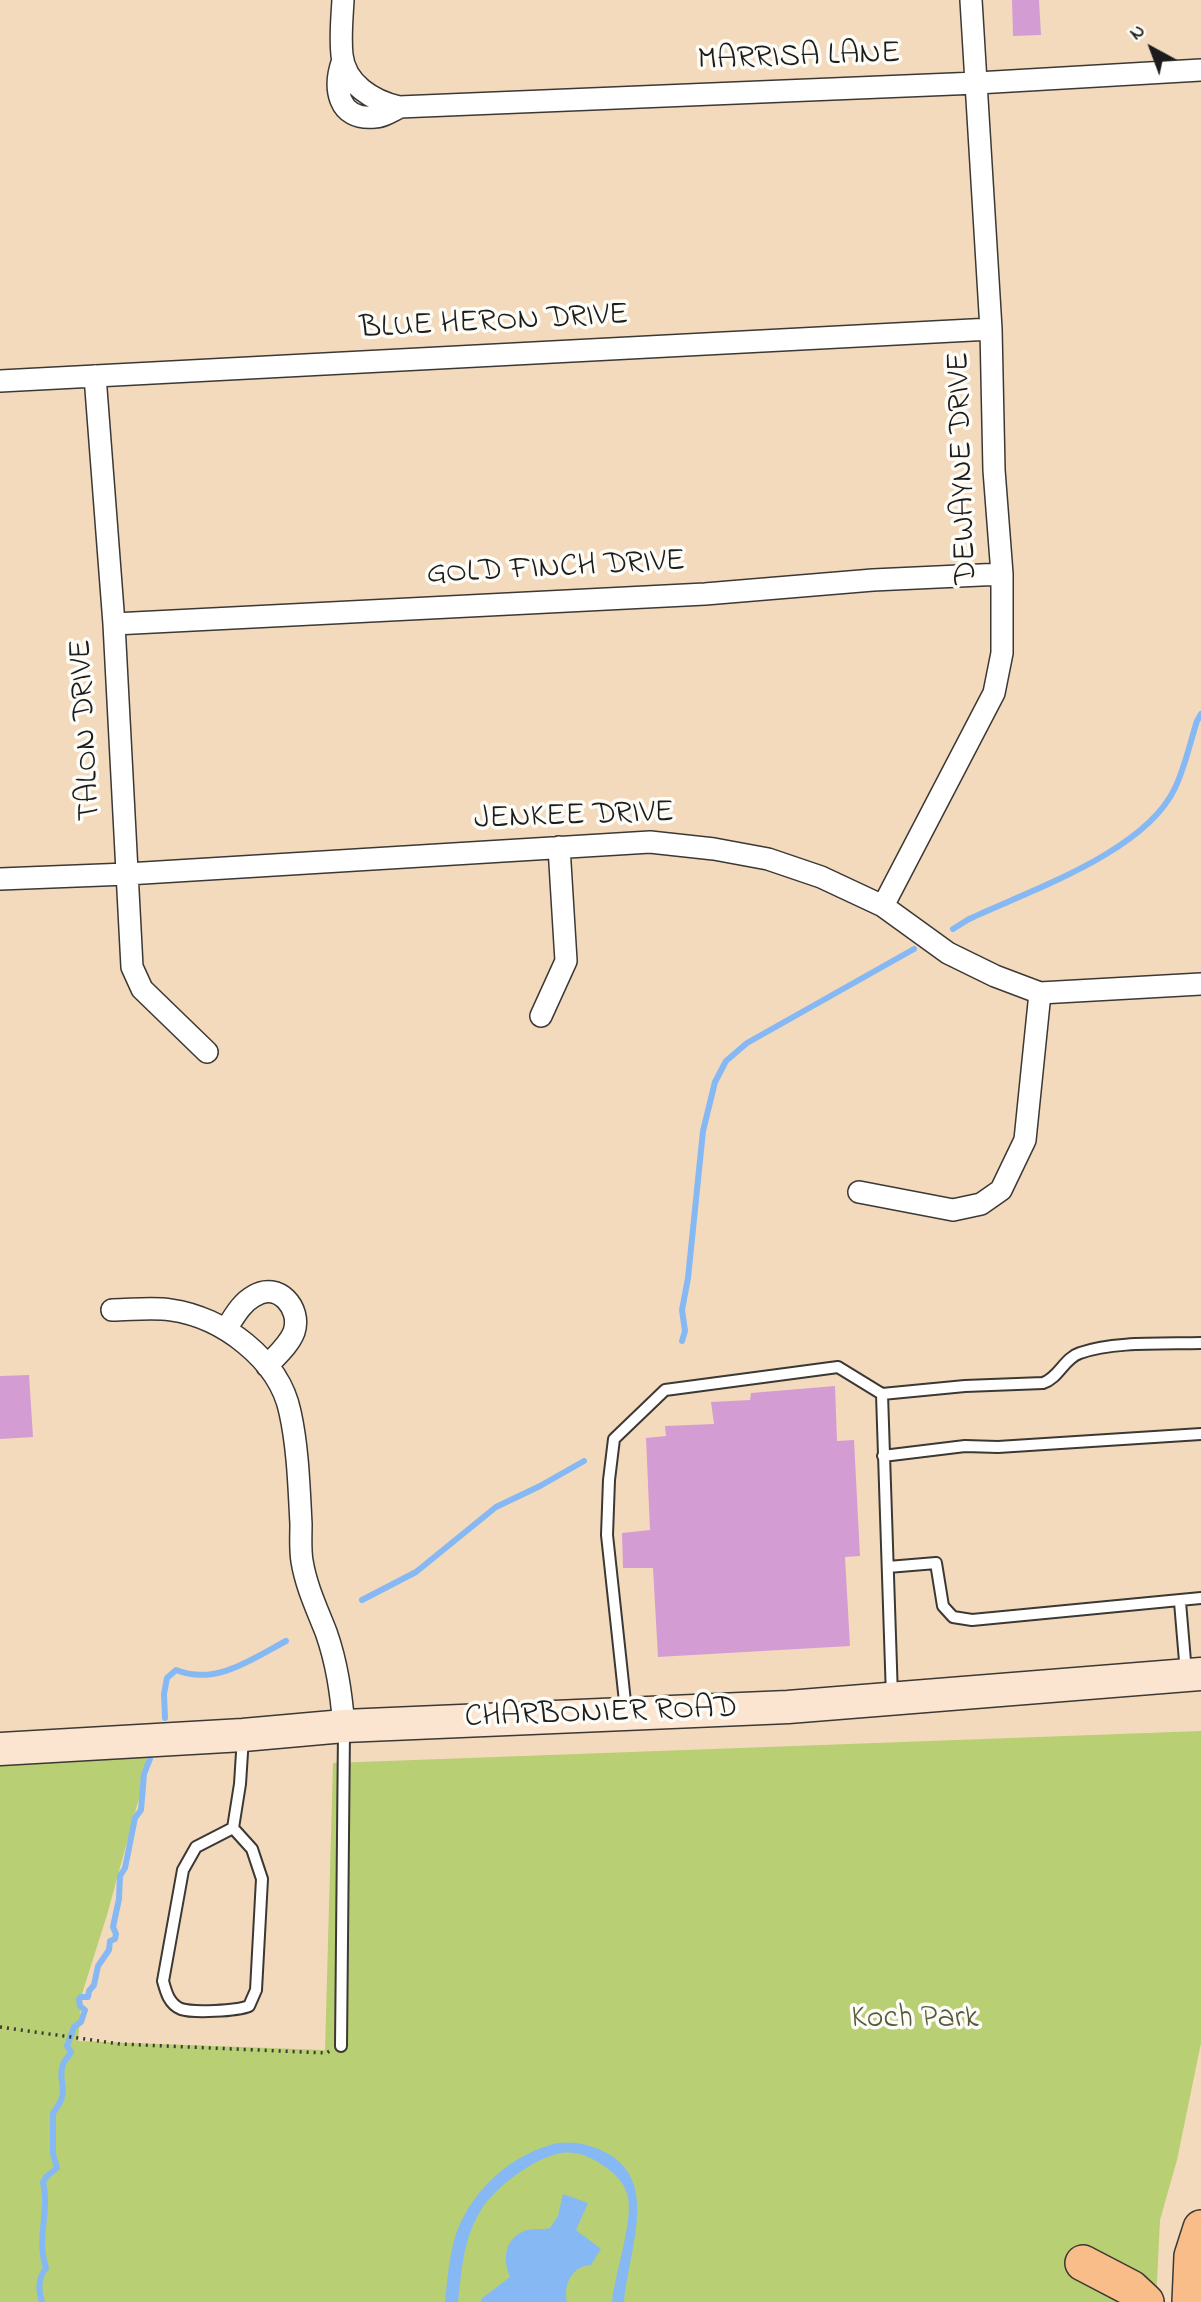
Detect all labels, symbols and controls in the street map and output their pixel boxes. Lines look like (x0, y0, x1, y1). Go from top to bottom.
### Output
north arrow (1117, 14, 1187, 84)
text: N (1124, 18, 1152, 47)
street label: MARRISA LANE (697, 36, 901, 82)
street label: BLUE HERON DRIVE (359, 298, 629, 350)
street label: DEWAYNE DRIVE (942, 351, 988, 585)
street label: GOLD FINCH DRIVE (426, 544, 686, 596)
street label: TALON DRIVE (64, 638, 112, 822)
street label: JENKEE DRIVE (473, 795, 675, 841)
street label: CHARBONIER ROAD (464, 1691, 738, 1739)
park label: Koch Park (851, 2002, 979, 2040)

